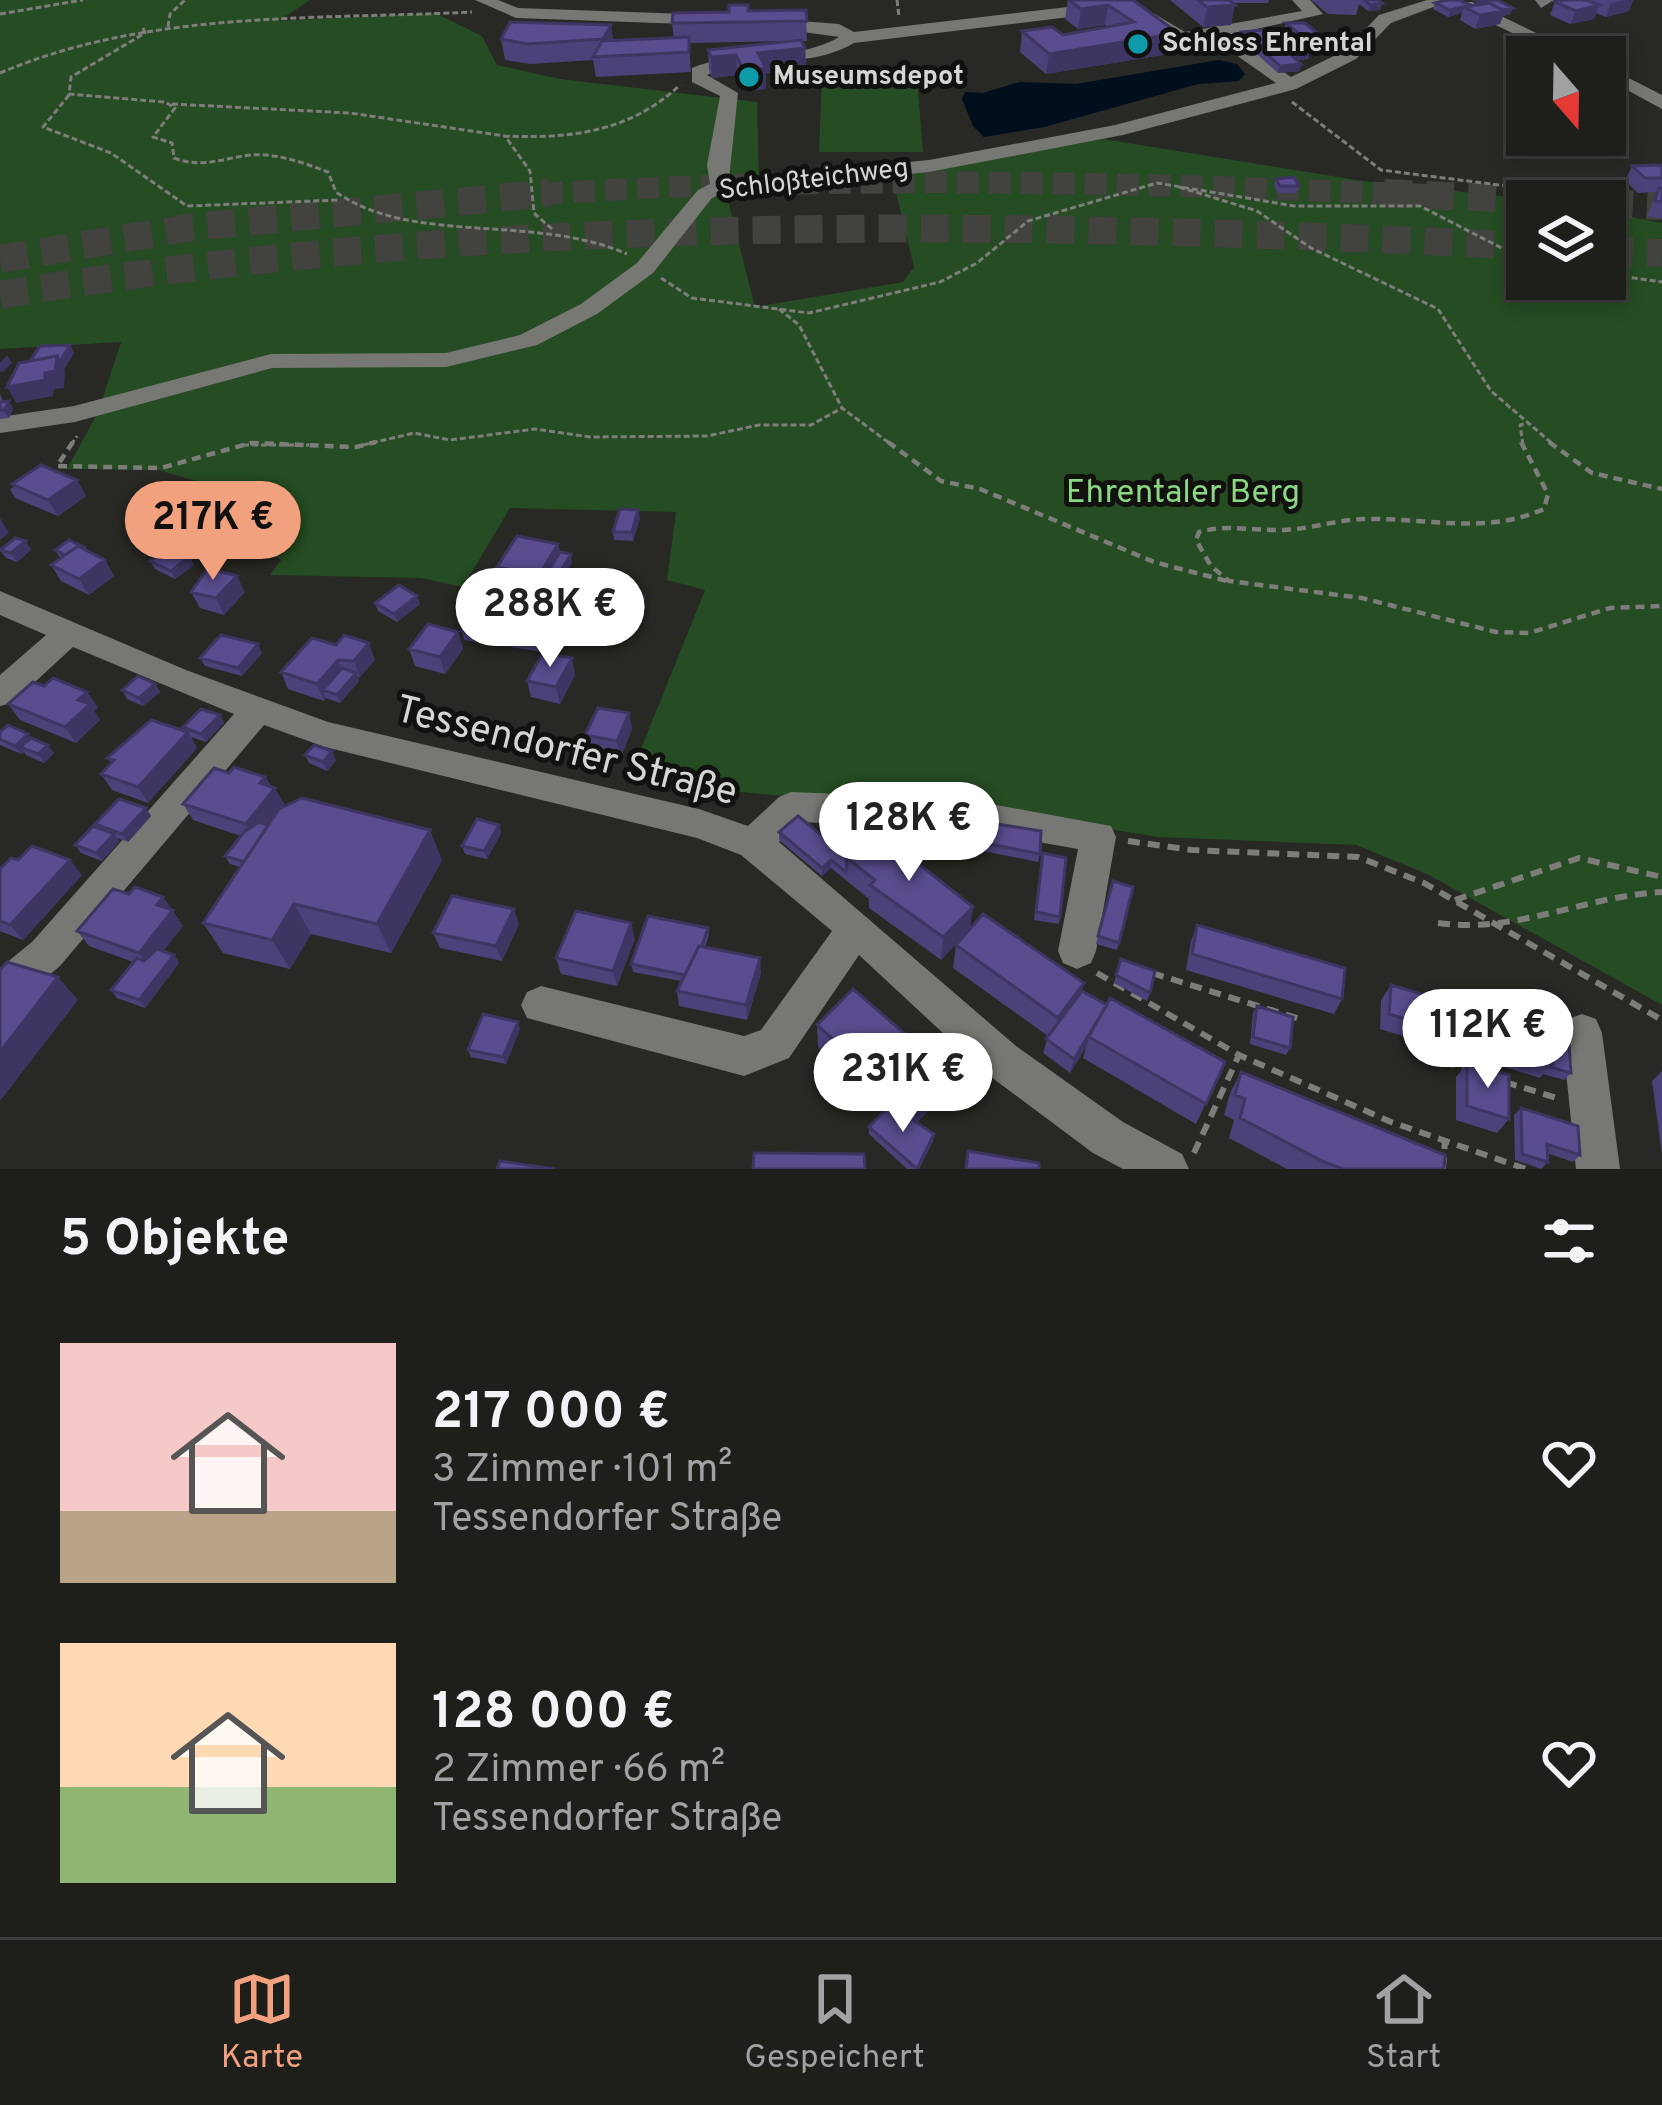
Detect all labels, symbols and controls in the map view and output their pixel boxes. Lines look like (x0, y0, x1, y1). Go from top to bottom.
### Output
place label: Schloss Ehrental (1162, 27, 1373, 61)
marker: Schloss Ehrental (1125, 31, 1151, 57)
north arrow (1506, 36, 1626, 156)
map controls (1506, 36, 1626, 300)
place label: Museumsdepot (773, 60, 964, 94)
marker: Museumsdepot (736, 64, 762, 90)
street label: Schloßteichweg (717, 152, 911, 208)
button: layers (1506, 180, 1626, 300)
park label: Ehrentaler Berg (1066, 473, 1300, 515)
pin: 217K € (115, 481, 311, 583)
text: 217K € (152, 495, 274, 544)
pin: 288K € (452, 568, 648, 670)
text: 288K € (483, 582, 617, 631)
street label: Tessendorfer Straße (390, 687, 742, 819)
pin: 128K € (811, 782, 1007, 884)
text: 128K € (846, 796, 972, 845)
pin: 112K € (1390, 989, 1586, 1091)
text: 112K € (1429, 1003, 1547, 1052)
pin: 231K € (805, 1033, 1001, 1135)
text: 231K € (841, 1047, 965, 1096)
icon: filters (1536, 1208, 1602, 1274)
text: 5 Objekte (60, 1209, 289, 1274)
text: 217 000 € (432, 1382, 670, 1447)
icon: home (156, 1391, 300, 1535)
icon: heart (1536, 1430, 1602, 1496)
text: 3 Zimmer · 101 m² (432, 1447, 732, 1496)
text: Tessendorfer Straße (432, 1496, 782, 1545)
text: 128 000 € (432, 1682, 675, 1747)
icon: home (156, 1691, 300, 1835)
icon: heart (1536, 1730, 1602, 1796)
text: 2 Zimmer · 66 m² (432, 1747, 725, 1796)
text: Tessendorfer Straße (432, 1796, 782, 1845)
tab: Karte (221, 1966, 303, 2080)
tab: Gespeichert (744, 1966, 925, 2080)
tab: Start (1366, 1966, 1441, 2080)

